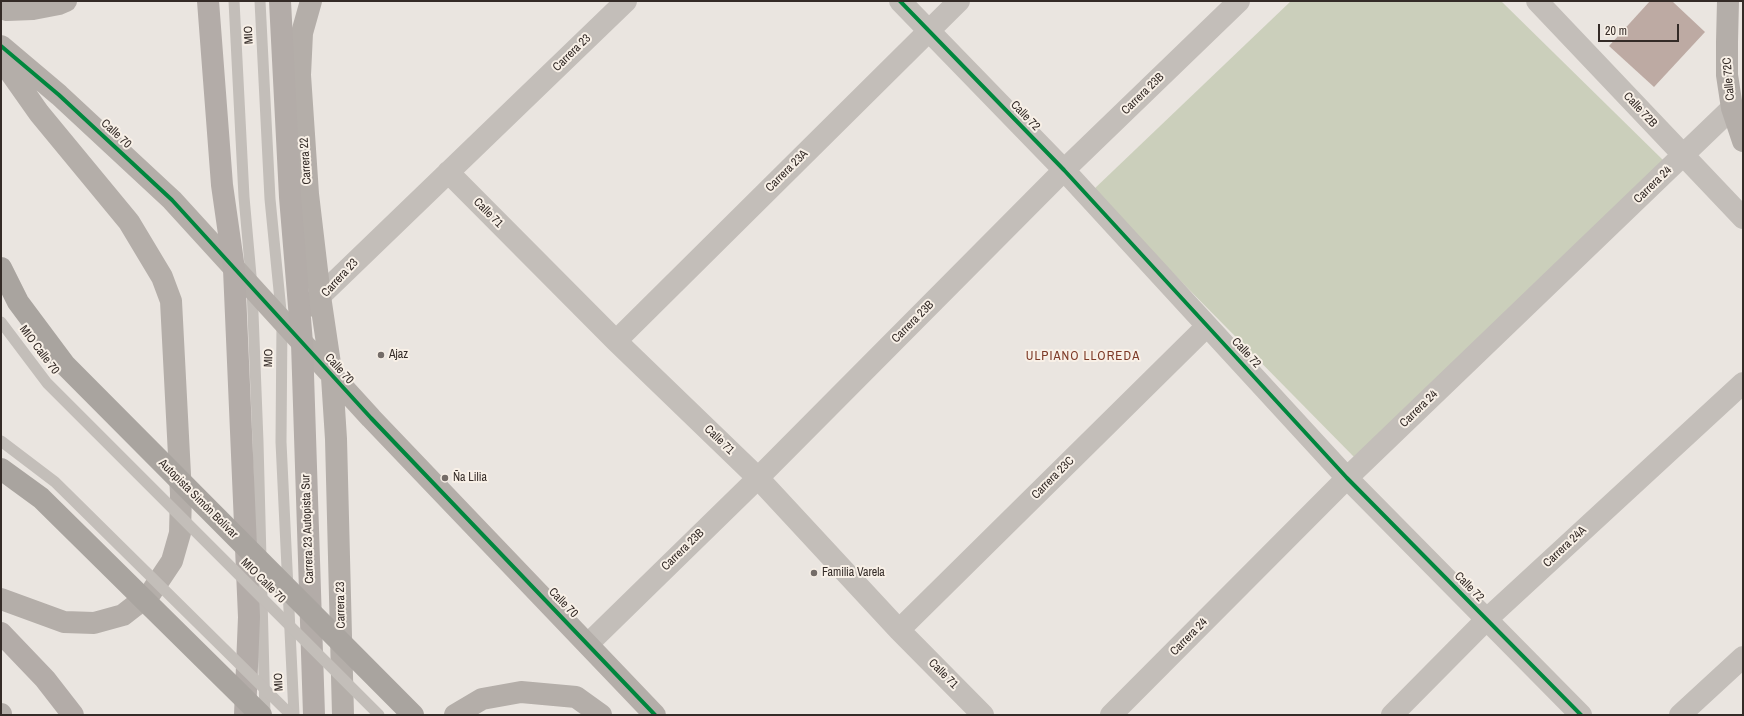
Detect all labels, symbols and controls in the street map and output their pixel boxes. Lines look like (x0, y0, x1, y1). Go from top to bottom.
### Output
scale bar (1600, 16, 1681, 42)
text: 20 m (1605, 23, 1627, 39)
street label: MIO (241, 25, 257, 45)
street label: Carrera 23 (550, 31, 594, 75)
street label: Calle 72C (1720, 57, 1738, 101)
street label: Carrera 23B (1119, 70, 1167, 118)
street label: Calle 72B (1620, 89, 1660, 131)
street label: Calle 72 (1007, 98, 1043, 134)
street label: Calle 70 (98, 116, 134, 152)
street label: Carrera 22 (297, 137, 315, 185)
street label: Carrera 23A (763, 147, 811, 195)
street label: Carrera 24 (1631, 163, 1675, 207)
street label: Calle 71 (470, 195, 506, 231)
street label: Carrera 23 (319, 256, 361, 300)
street label: Carrera 23B (889, 298, 937, 346)
street label: MIO Calle 70 (16, 323, 62, 377)
street label: Calle 72 (1228, 335, 1264, 371)
place label: Ajaz (389, 348, 408, 362)
street label: MIO (262, 349, 276, 367)
district label: ULPIANO LLOREDA (1026, 349, 1140, 365)
marker: Ajaz (376, 350, 386, 360)
street label: Calle 70 (322, 351, 356, 387)
street label: Carrera 24 (1397, 387, 1441, 431)
street label: Calle 71 (701, 422, 737, 458)
street label: Carrera 23C (1029, 454, 1077, 502)
street label: Autopista Simón Bolívar (155, 456, 241, 542)
place label: Ña Lilia (453, 471, 487, 485)
marker: Ña Lilia (440, 473, 450, 483)
street label: Carrera 23 Autopista Sur (299, 474, 317, 584)
street label: Carrera 24A (1540, 523, 1590, 571)
street label: Carrera 23B (659, 526, 707, 574)
street label: MIO Calle 70 (238, 556, 288, 606)
place label: Familia Varela (822, 566, 885, 580)
marker: Familia Varela (809, 568, 819, 578)
street label: Calle 72 (1451, 569, 1487, 605)
street label: Carrera 23 (333, 581, 349, 629)
street label: Calle 70 (545, 585, 581, 621)
street label: Carrera 24 (1167, 615, 1211, 659)
street label: Calle 71 (925, 656, 961, 692)
street label: MIO (271, 672, 287, 692)

